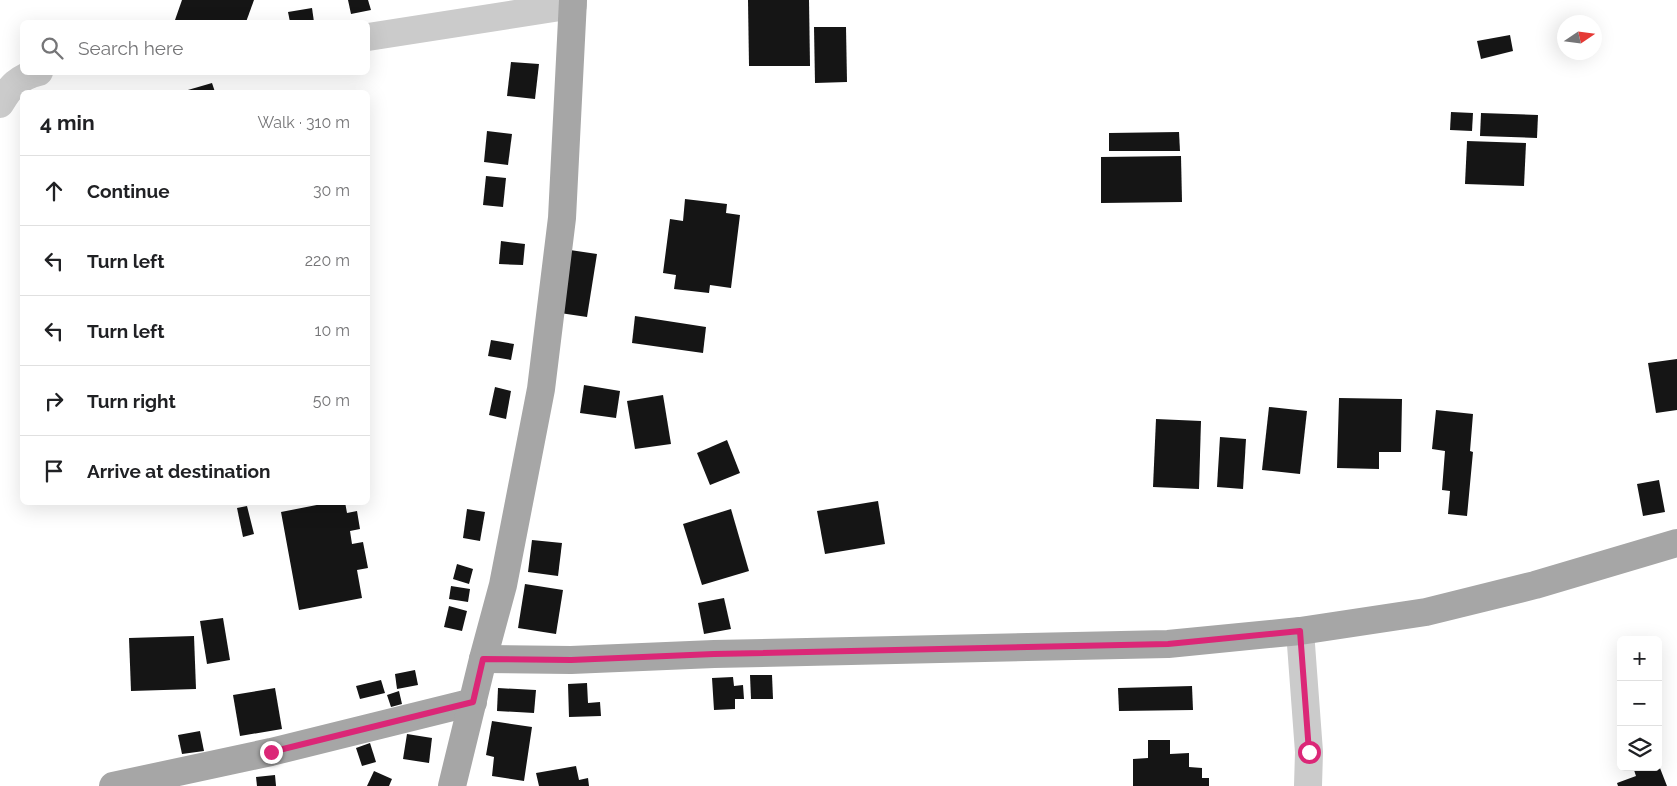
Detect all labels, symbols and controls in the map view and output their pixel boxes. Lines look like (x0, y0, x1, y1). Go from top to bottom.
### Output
north arrow (1557, 15, 1602, 60)
search box (20, 20, 370, 75)
icon: search (38, 34, 66, 62)
text: Search here (78, 37, 184, 59)
text: 4 min (40, 110, 95, 135)
text: Walk · 310 m (257, 113, 350, 132)
icon: ahead (40, 177, 68, 205)
text: Continue (87, 180, 170, 202)
text: 30 m (313, 181, 350, 200)
icon: left (40, 247, 68, 275)
text: Turn left (87, 250, 164, 272)
text: 220 m (305, 251, 350, 270)
icon: left (40, 317, 68, 345)
text: Turn left (87, 320, 164, 342)
text: 10 m (315, 321, 350, 340)
icon: right (40, 387, 68, 415)
text: Turn right (87, 390, 176, 412)
text: 50 m (313, 391, 350, 410)
icon: arrive (40, 457, 68, 485)
text: Arrive at destination (87, 460, 271, 482)
map controls (1617, 636, 1662, 771)
button: + (1617, 636, 1662, 681)
button: − (1617, 681, 1662, 726)
button: layers (1617, 726, 1662, 771)
route end (260, 741, 283, 764)
route start (1298, 741, 1321, 764)

